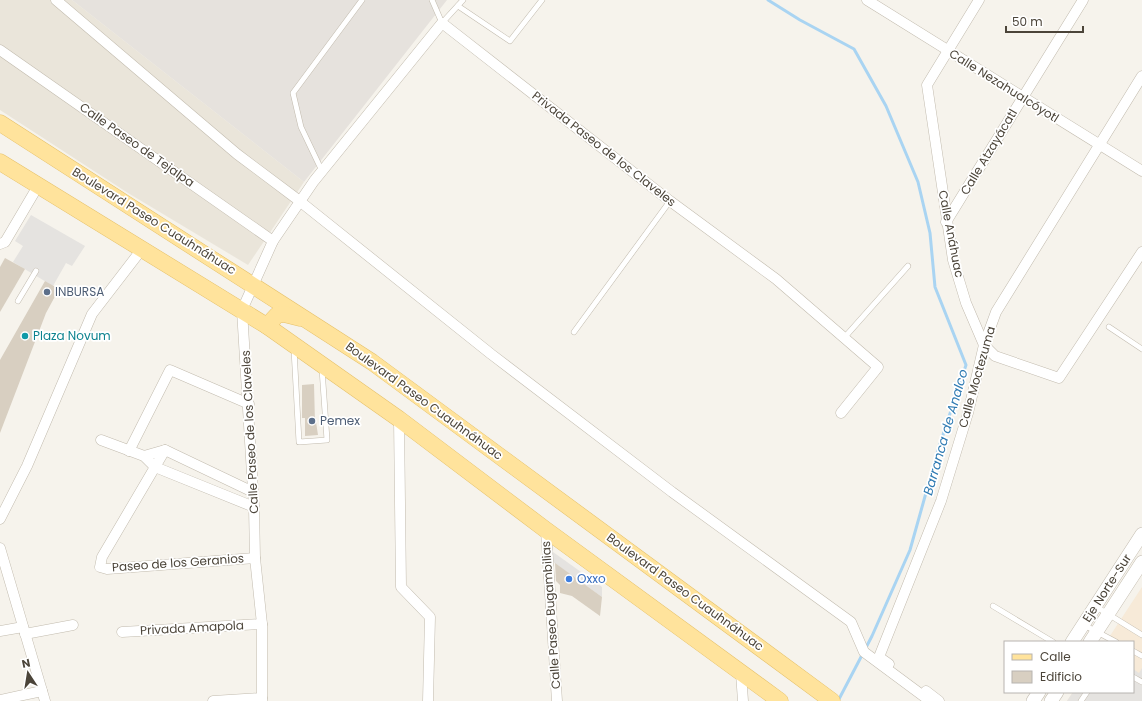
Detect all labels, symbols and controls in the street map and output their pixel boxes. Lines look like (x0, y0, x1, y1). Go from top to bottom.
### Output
scale bar (1006, 8, 1083, 34)
text: 50 m (1012, 13, 1043, 30)
street label: Calle Nezahualcóyotl (946, 45, 1062, 126)
street label: Privada Paseo de los Claveles (529, 87, 680, 210)
street label: Calle Paseo de Tejalpa (76, 98, 198, 191)
street label: Calle Atzayácatl (956, 106, 1021, 198)
street label: Boulevard Paseo Cuauhnáhuac (69, 163, 239, 278)
street label: Calle Anáhuac (935, 189, 968, 279)
place label: INBURSA (55, 283, 104, 300)
marker: INBURSA (42, 287, 52, 297)
street label: Calle Moctezuma (954, 324, 999, 430)
place label: Plaza Novum (33, 327, 111, 344)
marker: Plaza Novum (20, 331, 30, 341)
street label: Boulevard Paseo Cuauhnáhuac (342, 338, 506, 463)
street label: Calle Paseo de los Claveles (237, 350, 262, 514)
water label: Barranca de Analco (918, 367, 973, 497)
place label: Pemex (320, 412, 360, 429)
marker: Pemex (307, 416, 317, 426)
street label: Boulevard Paseo Cuauhnáhuac (603, 529, 767, 654)
street label: Calle Paseo Bugambilias (537, 540, 564, 690)
street label: Paseo de los Geranios (111, 549, 245, 576)
street label: Eje Norte-Sur (1078, 550, 1135, 625)
place label: Oxxo (577, 570, 606, 587)
marker: Oxxo (564, 574, 574, 584)
street label: Privada Amapola (140, 616, 244, 639)
legend (1004, 641, 1134, 693)
text: Calle (1040, 648, 1071, 665)
north arrow (8, 653, 48, 693)
text: N (20, 655, 32, 672)
text: Edificio (1040, 668, 1082, 685)

